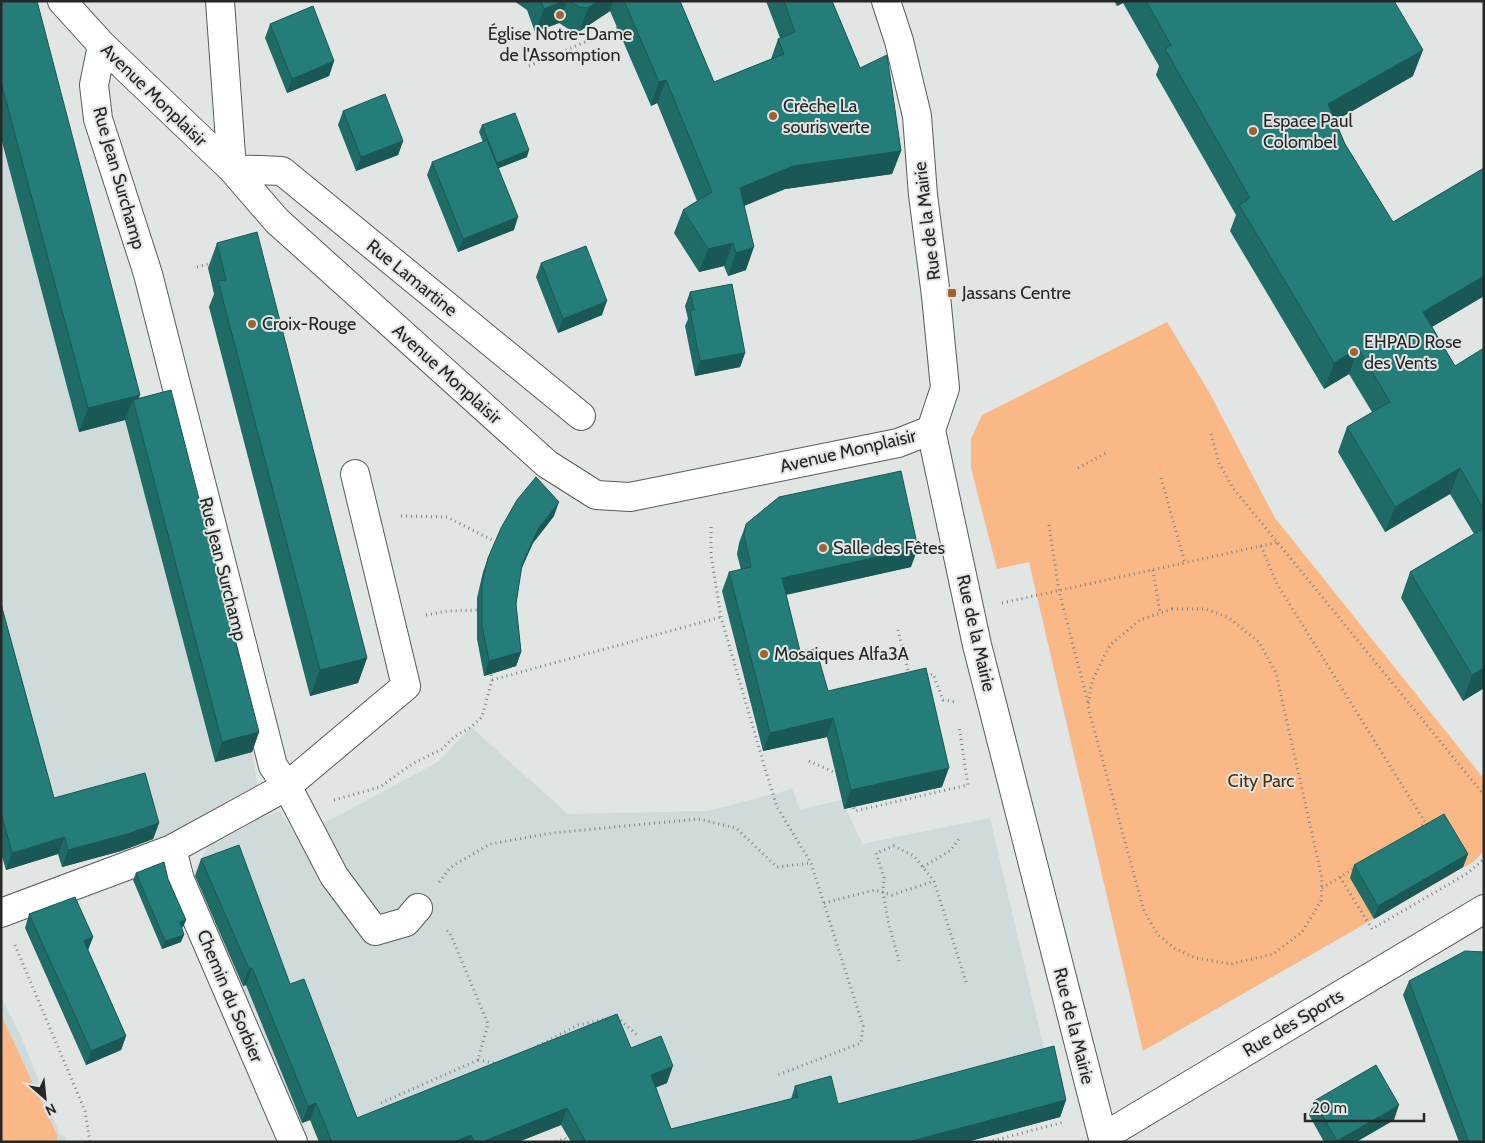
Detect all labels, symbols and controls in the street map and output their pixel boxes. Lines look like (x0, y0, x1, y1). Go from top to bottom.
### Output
marker: Église Notre-Dame de l'Assomption (554, 9, 566, 21)
place label: Église Notre-Dame de l'Assomption (488, 23, 632, 66)
street label: Avenue Monplaisir (96, 39, 212, 151)
place label: Crèche La souris verte (783, 95, 870, 138)
street label: Rue Jean Surchamp (88, 104, 150, 252)
marker: Crèche La souris verte (767, 110, 779, 122)
place label: Espace Paul Colombel (1263, 110, 1353, 153)
marker: Espace Paul Colombel (1247, 125, 1259, 137)
street label: Rue de la Mairie (909, 160, 945, 282)
street label: Rue Lamartine (362, 235, 462, 321)
place label: Jassans Centre (961, 282, 1071, 304)
marker: Jassans Centre (946, 287, 958, 299)
place label: Croix-Rouge (262, 313, 356, 335)
marker: Croix-Rouge (246, 318, 258, 330)
street label: Avenue Monplaisir (388, 319, 506, 429)
place label: EHPAD Rose des Vents (1364, 331, 1462, 374)
marker: EHPAD Rose des Vents (1348, 346, 1360, 358)
street label: Avenue Monplaisir (778, 425, 919, 477)
street label: Rue Jean Surchamp (195, 495, 251, 643)
place label: Salle des Fêtes (833, 537, 945, 559)
marker: Salle des Fêtes (817, 542, 829, 554)
street label: Rue de la Mairie (952, 572, 1000, 694)
place label: Mosaiques Alfa3A (774, 643, 909, 665)
marker: Mosaiques Alfa3A (758, 648, 770, 660)
park label: City Parc (1228, 770, 1294, 792)
street label: Chemin du Sorbier (192, 926, 268, 1066)
street label: Rue de la Mairie (1049, 966, 1099, 1086)
street label: Rue des Sports (1239, 984, 1347, 1062)
north arrow (20, 1073, 70, 1123)
scale bar (1305, 1090, 1424, 1122)
text: N (42, 1099, 59, 1120)
text: 20 m (1312, 1099, 1347, 1117)

